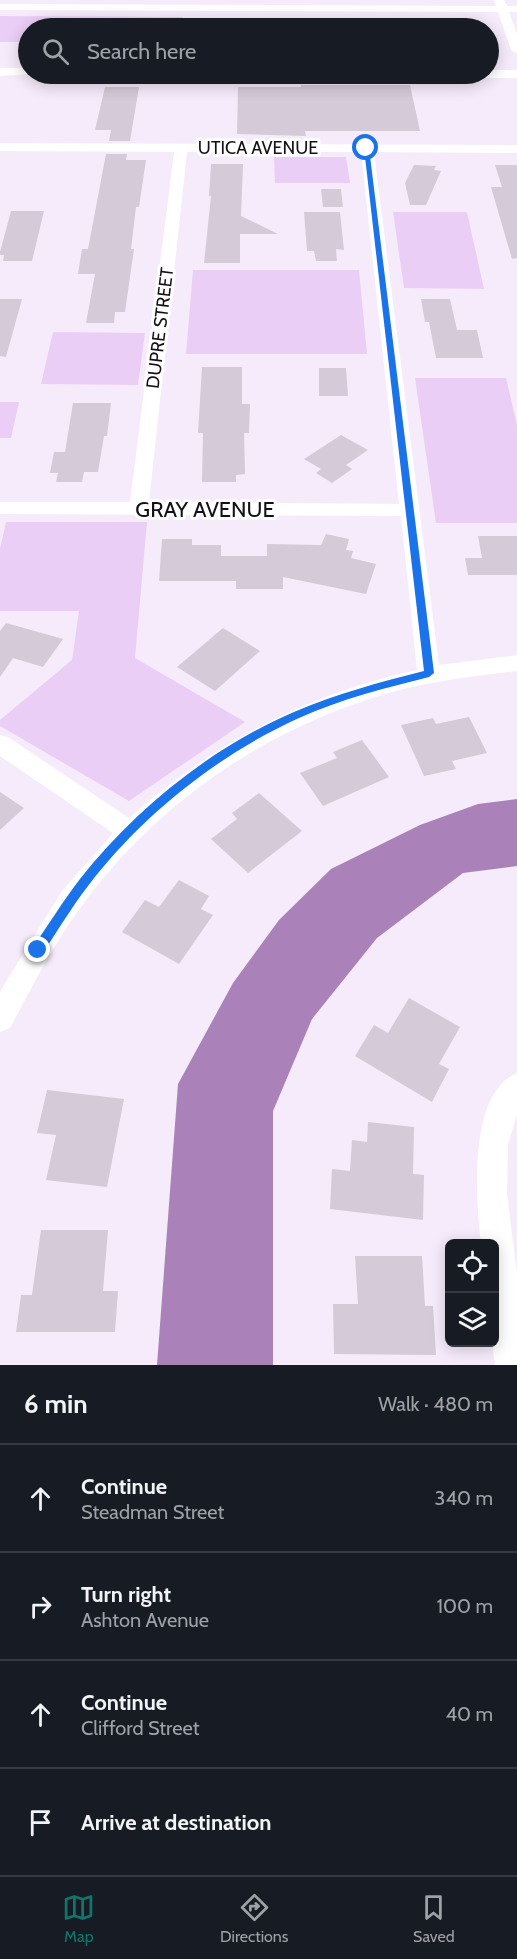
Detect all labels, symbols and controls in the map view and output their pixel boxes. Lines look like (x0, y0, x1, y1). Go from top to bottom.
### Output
search box (18, 18, 499, 84)
icon: search (39, 35, 72, 68)
text: Search here (87, 38, 196, 65)
route start (352, 134, 378, 160)
street label: UTICA AVENUE (198, 137, 318, 159)
street label: DUPRE STREET (142, 266, 178, 390)
street label: GRAY AVENUE (135, 496, 275, 523)
route end (24, 936, 50, 962)
map controls (445, 1239, 499, 1347)
button: locate (445, 1239, 499, 1293)
button: layers (445, 1293, 499, 1347)
text: 6 min (24, 1388, 88, 1420)
text: Walk · 480 m (378, 1392, 493, 1416)
text: Continue (81, 1473, 167, 1500)
icon: ahead (24, 1482, 57, 1515)
text: 340 m (435, 1486, 493, 1510)
text: Steadman Street (81, 1500, 224, 1524)
text: Turn right (81, 1581, 171, 1608)
icon: right (24, 1590, 57, 1623)
text: 100 m (437, 1594, 493, 1618)
text: Ashton Avenue (81, 1608, 209, 1632)
text: Continue (81, 1689, 167, 1716)
icon: ahead (24, 1698, 57, 1731)
text: 40 m (445, 1702, 493, 1726)
text: Clifford Street (81, 1716, 199, 1740)
icon: arrive (24, 1806, 57, 1839)
text: Arrive at destination (81, 1809, 271, 1836)
tab: Map (62, 1891, 95, 1946)
tab: Directions (220, 1891, 288, 1946)
tab: Saved (413, 1891, 455, 1946)

